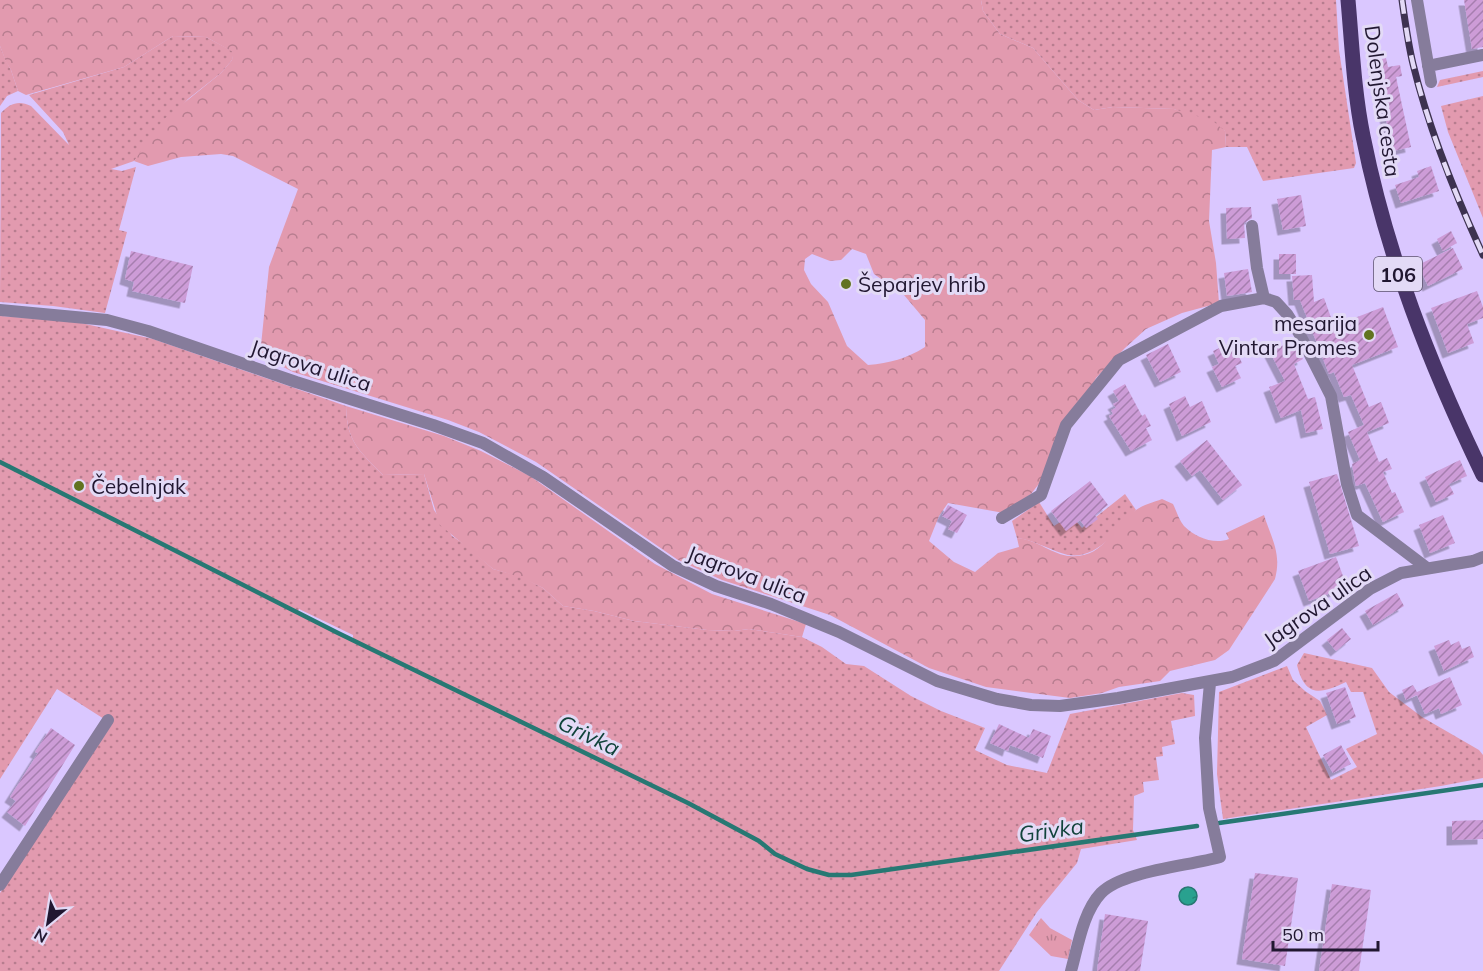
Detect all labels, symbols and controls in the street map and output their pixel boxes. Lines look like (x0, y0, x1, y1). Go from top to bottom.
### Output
street label: Dolenjska cesta (1360, 24, 1406, 178)
road number: 106 (1374, 257, 1422, 291)
place label: Šeparjev hrib (858, 271, 986, 297)
marker: Šeparjev hrib (839, 277, 853, 291)
place label: mesarija Vintar Promes (1219, 310, 1357, 360)
marker: mesarija Vintar Promes (1362, 328, 1376, 342)
street label: Jagrova ulica (247, 333, 375, 397)
place label: Čebelnjak (91, 473, 186, 499)
marker: Čebelnjak (72, 479, 86, 493)
street label: Jagrova ulica (684, 539, 810, 609)
street label: Jagrova ulica (1258, 559, 1376, 653)
water label: Grivka (553, 708, 625, 762)
water label: Grivka (1017, 812, 1085, 848)
north arrow (18, 893, 78, 953)
scale bar (1273, 914, 1378, 952)
text: 50 m (1282, 923, 1324, 946)
text: N (30, 924, 51, 948)

